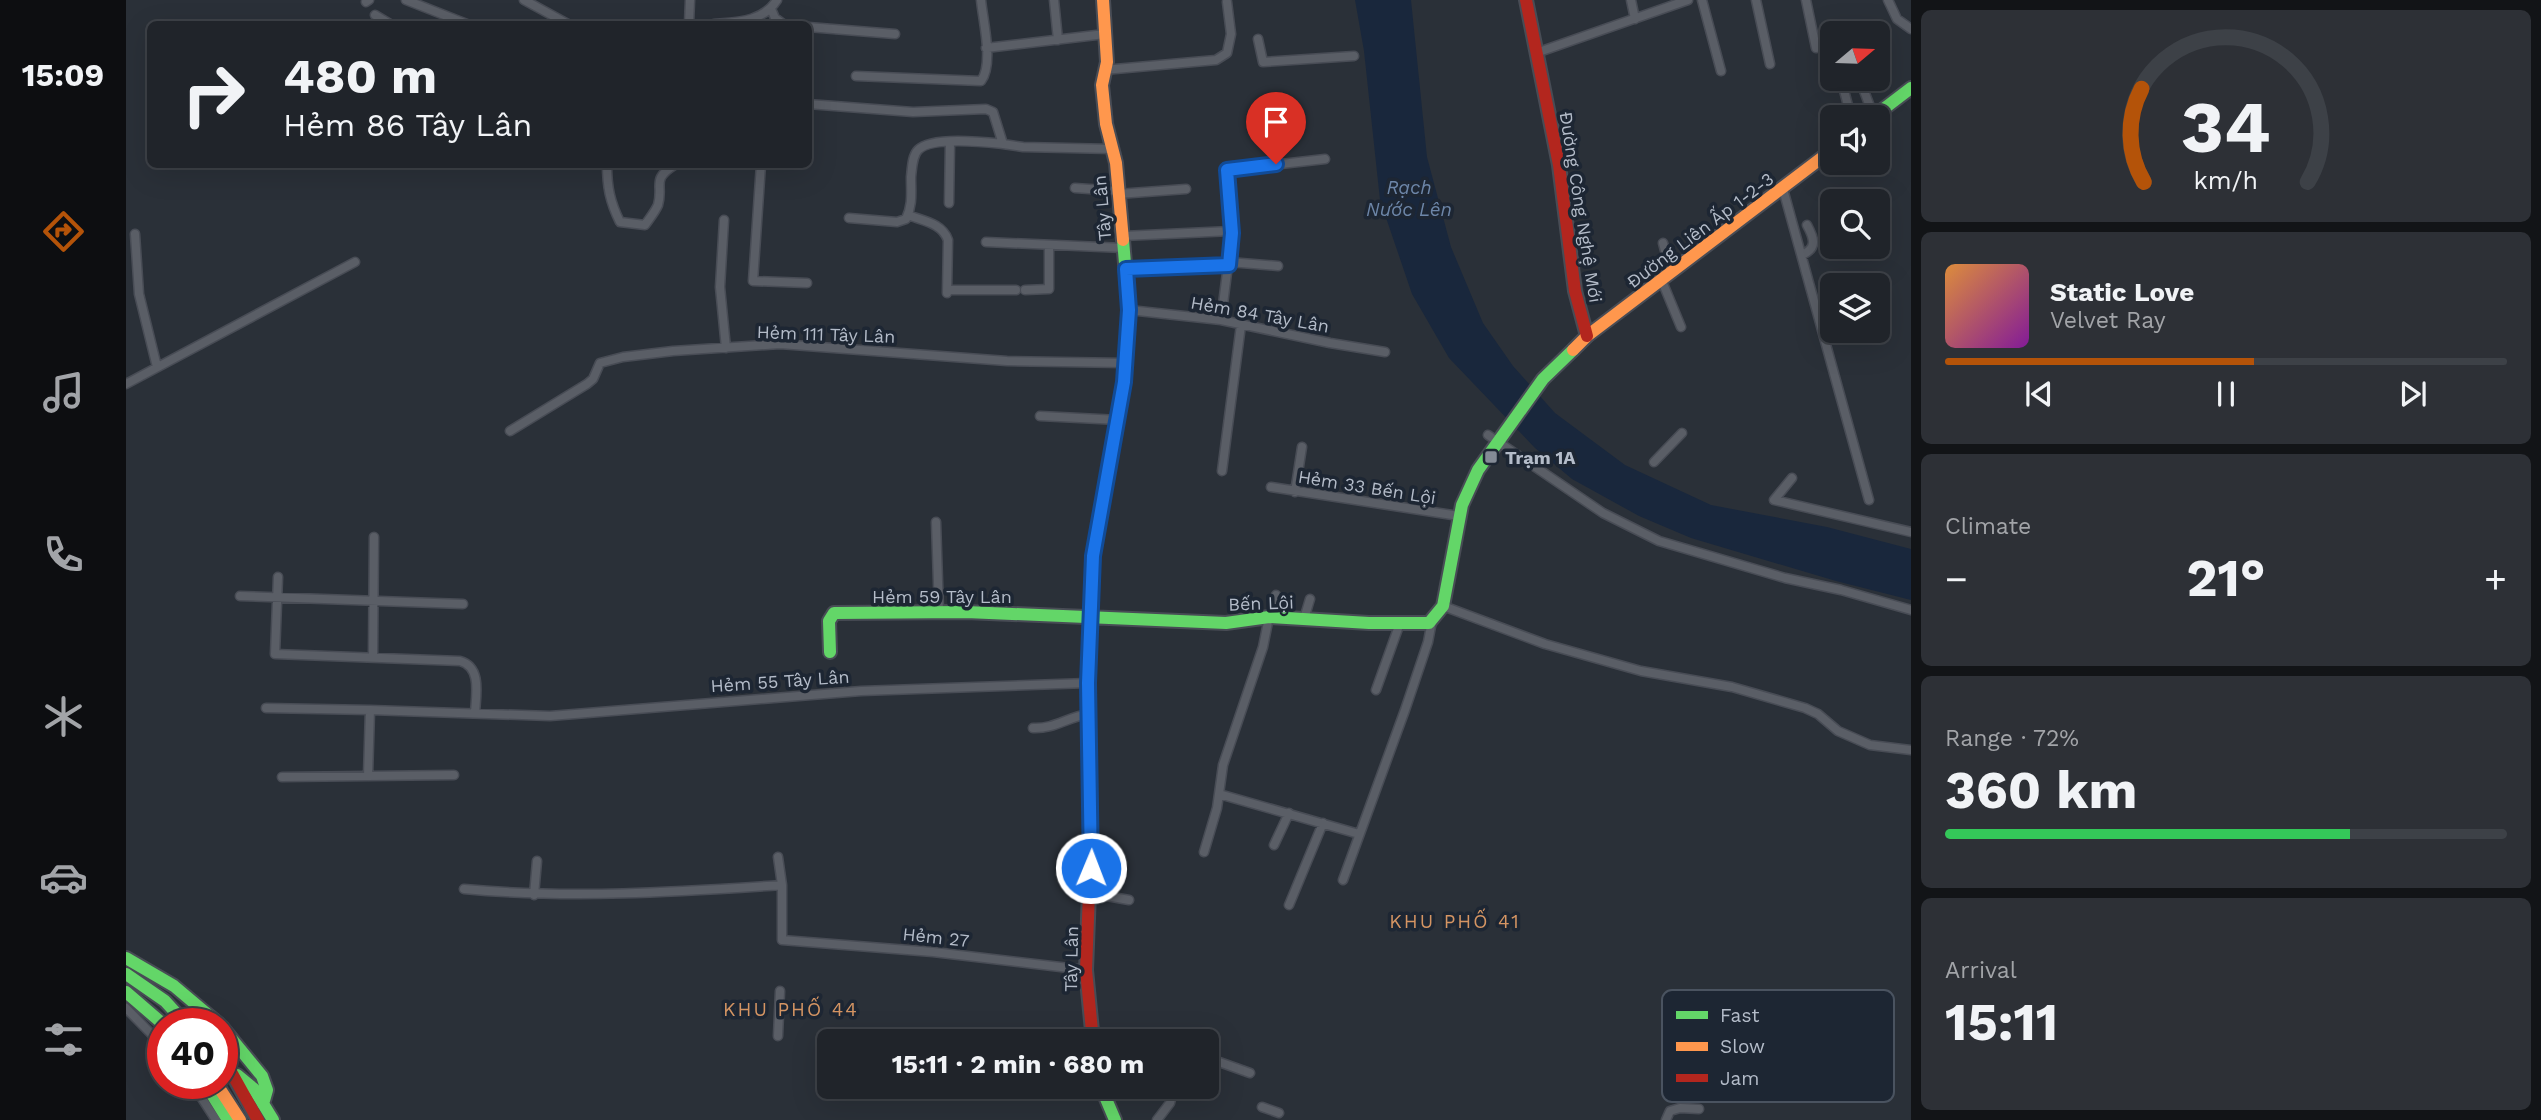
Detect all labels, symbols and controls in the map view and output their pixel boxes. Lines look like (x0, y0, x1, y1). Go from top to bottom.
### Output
north arrow (1820, 21, 1890, 91)
map controls (1820, 21, 1890, 343)
text: 480 m (283, 47, 437, 105)
icon: right (168, 49, 259, 140)
text: 15:09 (22, 56, 104, 94)
text: 34 (2181, 84, 2271, 170)
pin (1246, 92, 1306, 164)
icon: arrive (1257, 103, 1295, 141)
button: sound (1820, 105, 1890, 175)
text: Hẻm 86 Tây Lân (283, 106, 532, 144)
street label: Đường Công Nghệ Mới (1556, 110, 1606, 304)
text: km/h (2194, 166, 2258, 195)
street label: Đường Liên Ấp 1-2-3 (1622, 167, 1778, 292)
street label: Tây Lân (1089, 174, 1115, 242)
water label: Rạch Nước Lên (1366, 176, 1452, 221)
button: search (1820, 189, 1890, 259)
icon: directions (39, 207, 88, 256)
button: layers (1820, 273, 1890, 343)
text: Static Love (2050, 277, 2194, 307)
street label: Hẻm 84 Tây Lân (1189, 291, 1331, 337)
text: Velvet Ray (2050, 307, 2166, 334)
street label: Hẻm 111 Tây Lân (756, 321, 896, 347)
icon: music (39, 368, 88, 417)
icon: previous (2020, 375, 2058, 413)
icon: pause (2207, 375, 2245, 413)
icon: next (2394, 375, 2432, 413)
place label: Trạm 1A (1505, 447, 1576, 468)
marker: Trạm 1A (1483, 449, 1499, 465)
street label: Hẻm 33 Bến Lội (1297, 466, 1437, 508)
text: Climate (1945, 513, 2031, 540)
icon: phone (39, 530, 88, 579)
text: 21° (2186, 548, 2266, 609)
text: − (1945, 557, 1968, 601)
text: + (2484, 557, 2507, 601)
street label: Hẻm 59 Tây Lân (872, 586, 1012, 607)
street label: Bến Lội (1228, 591, 1294, 615)
street label: Hẻm 55 Tây Lân (710, 666, 850, 696)
icon: climate (39, 692, 88, 741)
text: Range · 72% (1945, 725, 2079, 752)
text: 360 km (1945, 760, 2138, 821)
position arrow (1054, 831, 1128, 905)
icon: car (39, 853, 88, 902)
district label: KHU PHỐ 41 (1389, 908, 1521, 933)
street label: Hẻm 27 (902, 923, 970, 951)
street label: Tây Lân (1060, 926, 1082, 992)
text: Arrival (1945, 957, 2017, 984)
legend (1662, 990, 1894, 1102)
text: 15:11 (1945, 992, 2058, 1053)
district label: KHU PHỐ 44 (723, 996, 859, 1021)
text: Fast (1720, 1004, 1759, 1027)
speed limit sign: 40 (147, 1008, 238, 1099)
icon: filters (39, 1015, 88, 1064)
text: Slow (1720, 1035, 1765, 1058)
text: 15:11 · 2 min · 680 m (892, 1049, 1144, 1079)
text: Jam (1720, 1067, 1759, 1090)

